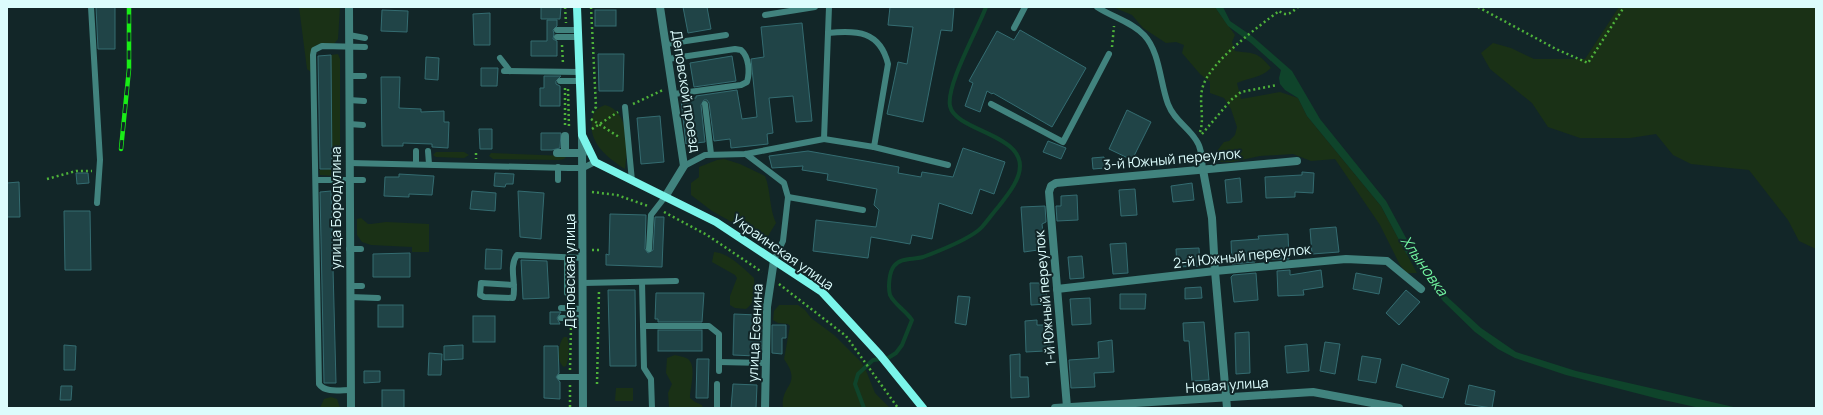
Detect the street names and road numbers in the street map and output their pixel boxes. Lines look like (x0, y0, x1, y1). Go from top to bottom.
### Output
street label: Деповской проезд (667, 28, 706, 154)
street label: 3-й Южный переулок (1102, 143, 1243, 174)
street label: улица Бородулина (326, 146, 345, 270)
street label: Украинская улица (728, 209, 838, 294)
street label: Деповская улица (560, 214, 579, 328)
street label: 1-й Южный переулок (1029, 229, 1060, 366)
street label: 2-й Южный переулок (1172, 239, 1313, 272)
street label: улица Есенина (742, 283, 767, 383)
street label: Новая улица (1185, 372, 1269, 397)

